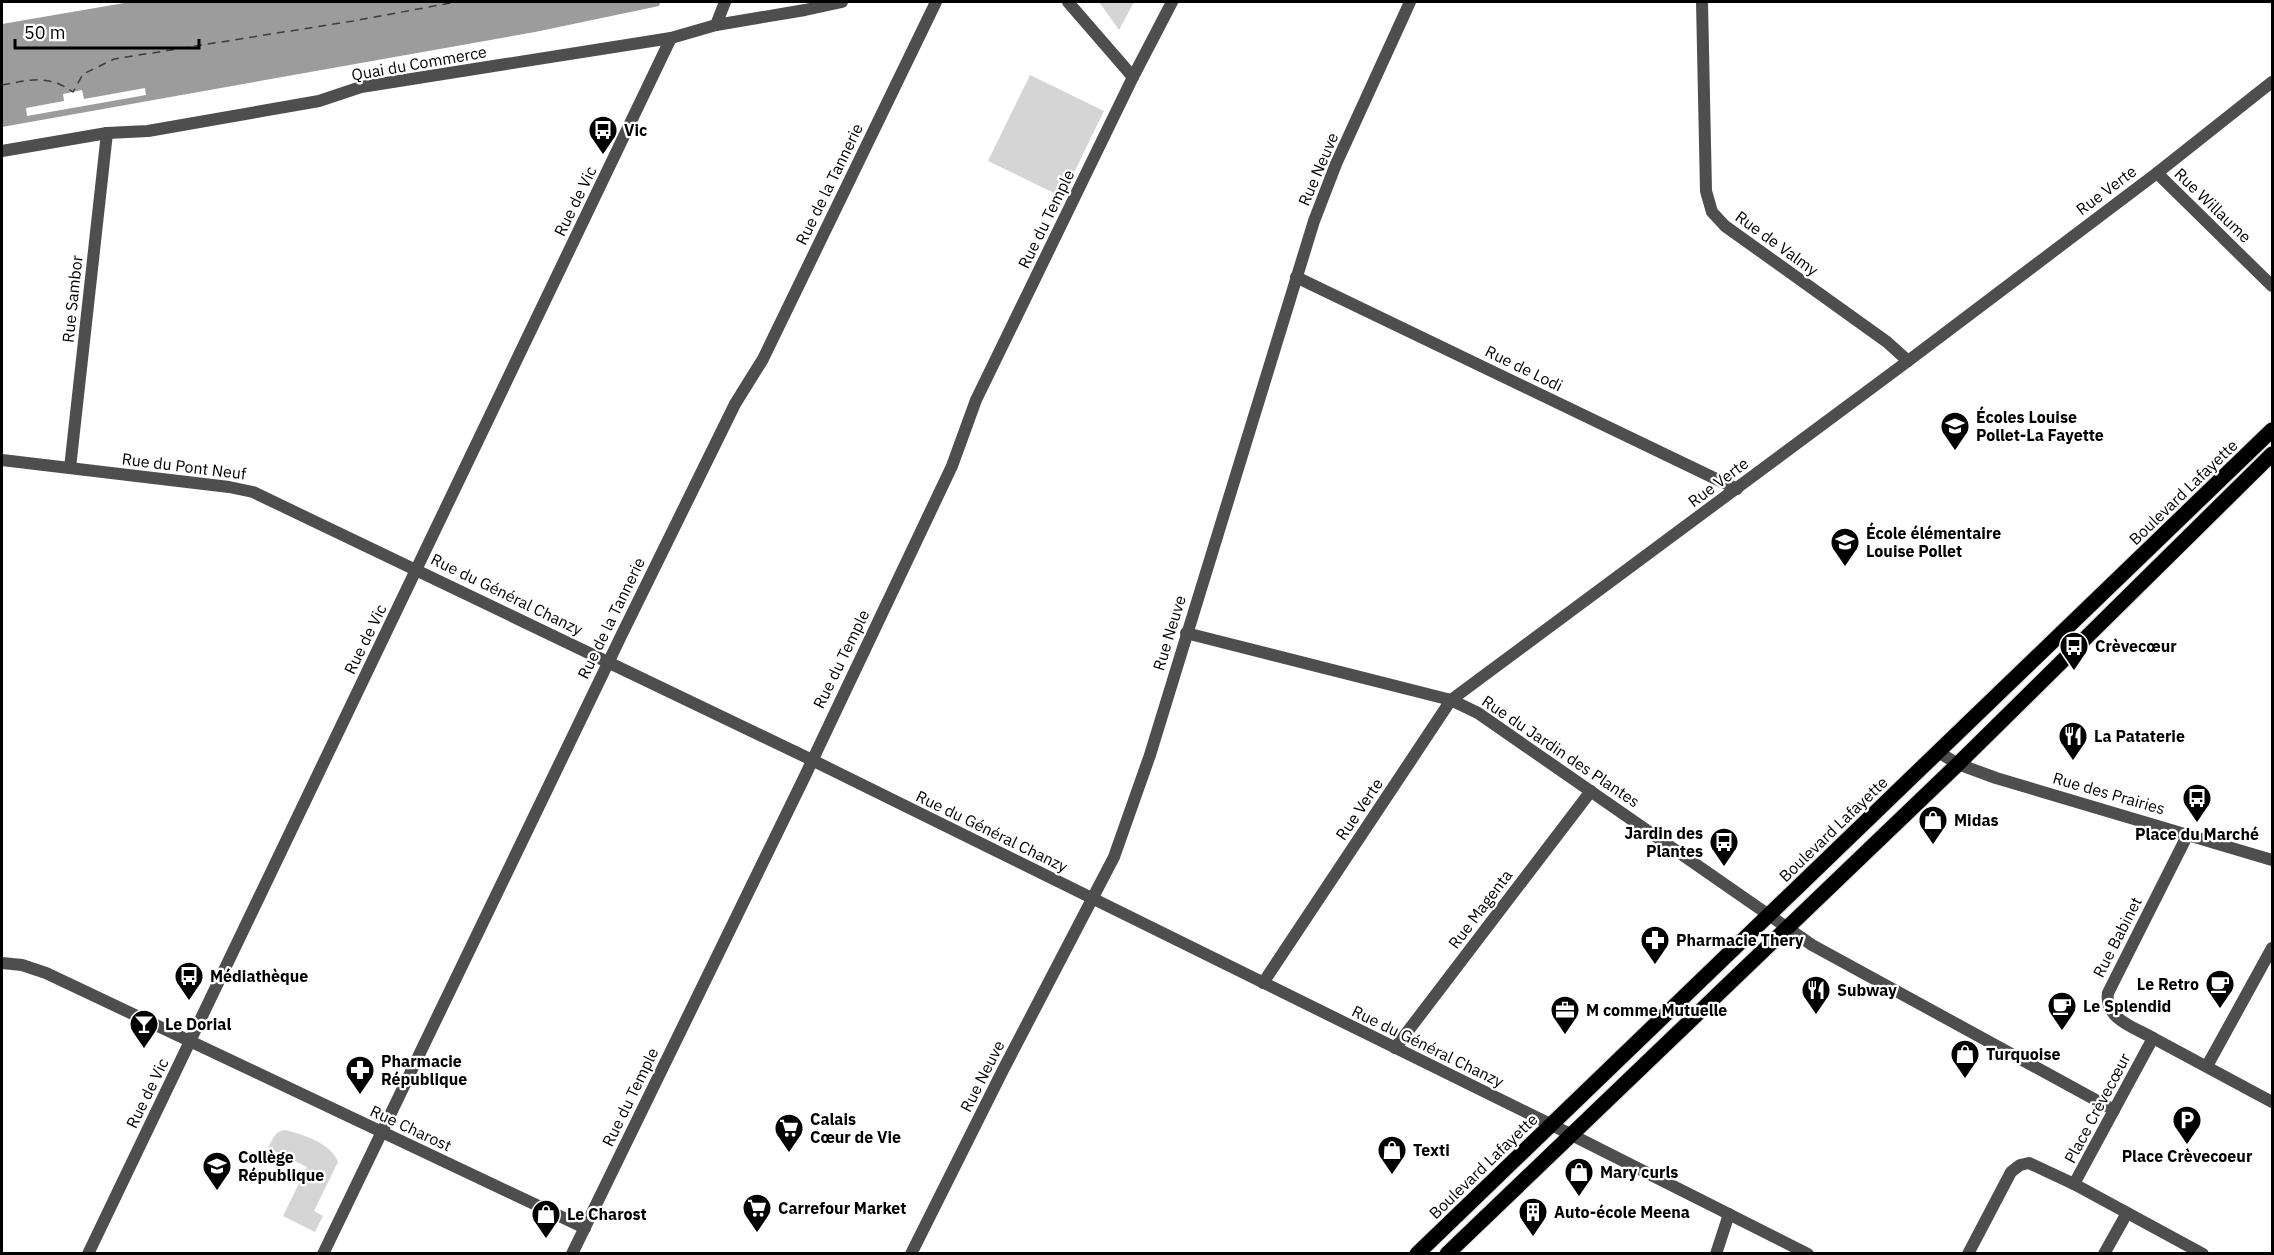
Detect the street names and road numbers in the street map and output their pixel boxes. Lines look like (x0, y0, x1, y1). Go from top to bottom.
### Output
street label: Quai du Commerce (350, 41, 488, 85)
street label: Rue de la Tannerie (791, 120, 867, 248)
street label: Rue Neuve (1294, 129, 1342, 209)
street label: Rue Verte (2072, 161, 2140, 219)
street label: Rue de Vic (549, 163, 601, 239)
street label: Rue Willaume (2170, 163, 2256, 247)
street label: Rue du Temple (1013, 166, 1079, 272)
street label: Rue de Valmy (1732, 206, 1822, 280)
street label: Rue Sambor (57, 254, 87, 344)
street label: Rue de Lodi (1482, 341, 1566, 395)
street label: Boulevard Lafayette (2125, 435, 2242, 549)
street label: Rue du Pont Neuf (121, 448, 247, 484)
street label: Rue Verte (1684, 453, 1752, 511)
street label: Rue du Général Chanzy (428, 549, 586, 639)
street label: Rue de la Tannerie (573, 554, 649, 682)
street label: Rue Neuve (1148, 593, 1190, 673)
street label: Rue de Vic (339, 601, 391, 677)
street label: Rue du Temple (808, 606, 874, 712)
street label: Rue du Jardin des Plantes (1478, 691, 1644, 811)
street label: Rue des Prairies (2051, 767, 2167, 819)
street label: Boulevard Lafayette (1775, 772, 1892, 886)
street label: Rue Verte (1331, 774, 1387, 844)
street label: Rue du Général Chanzy (913, 786, 1071, 876)
street label: Rue Magenta (1444, 865, 1516, 952)
street label: Rue Babinet (2088, 893, 2146, 981)
street label: Rue du Général Chanzy (1349, 1001, 1507, 1091)
street label: Rue Neuve (955, 1037, 1009, 1115)
street label: Rue du Temple (597, 1044, 663, 1150)
street label: Place Crèvecœur (2060, 1049, 2134, 1166)
street label: Rue de Vic (121, 1055, 173, 1131)
street label: Rue Charost (367, 1100, 455, 1156)
street label: Boulevard Lafayette (1425, 1109, 1542, 1223)

